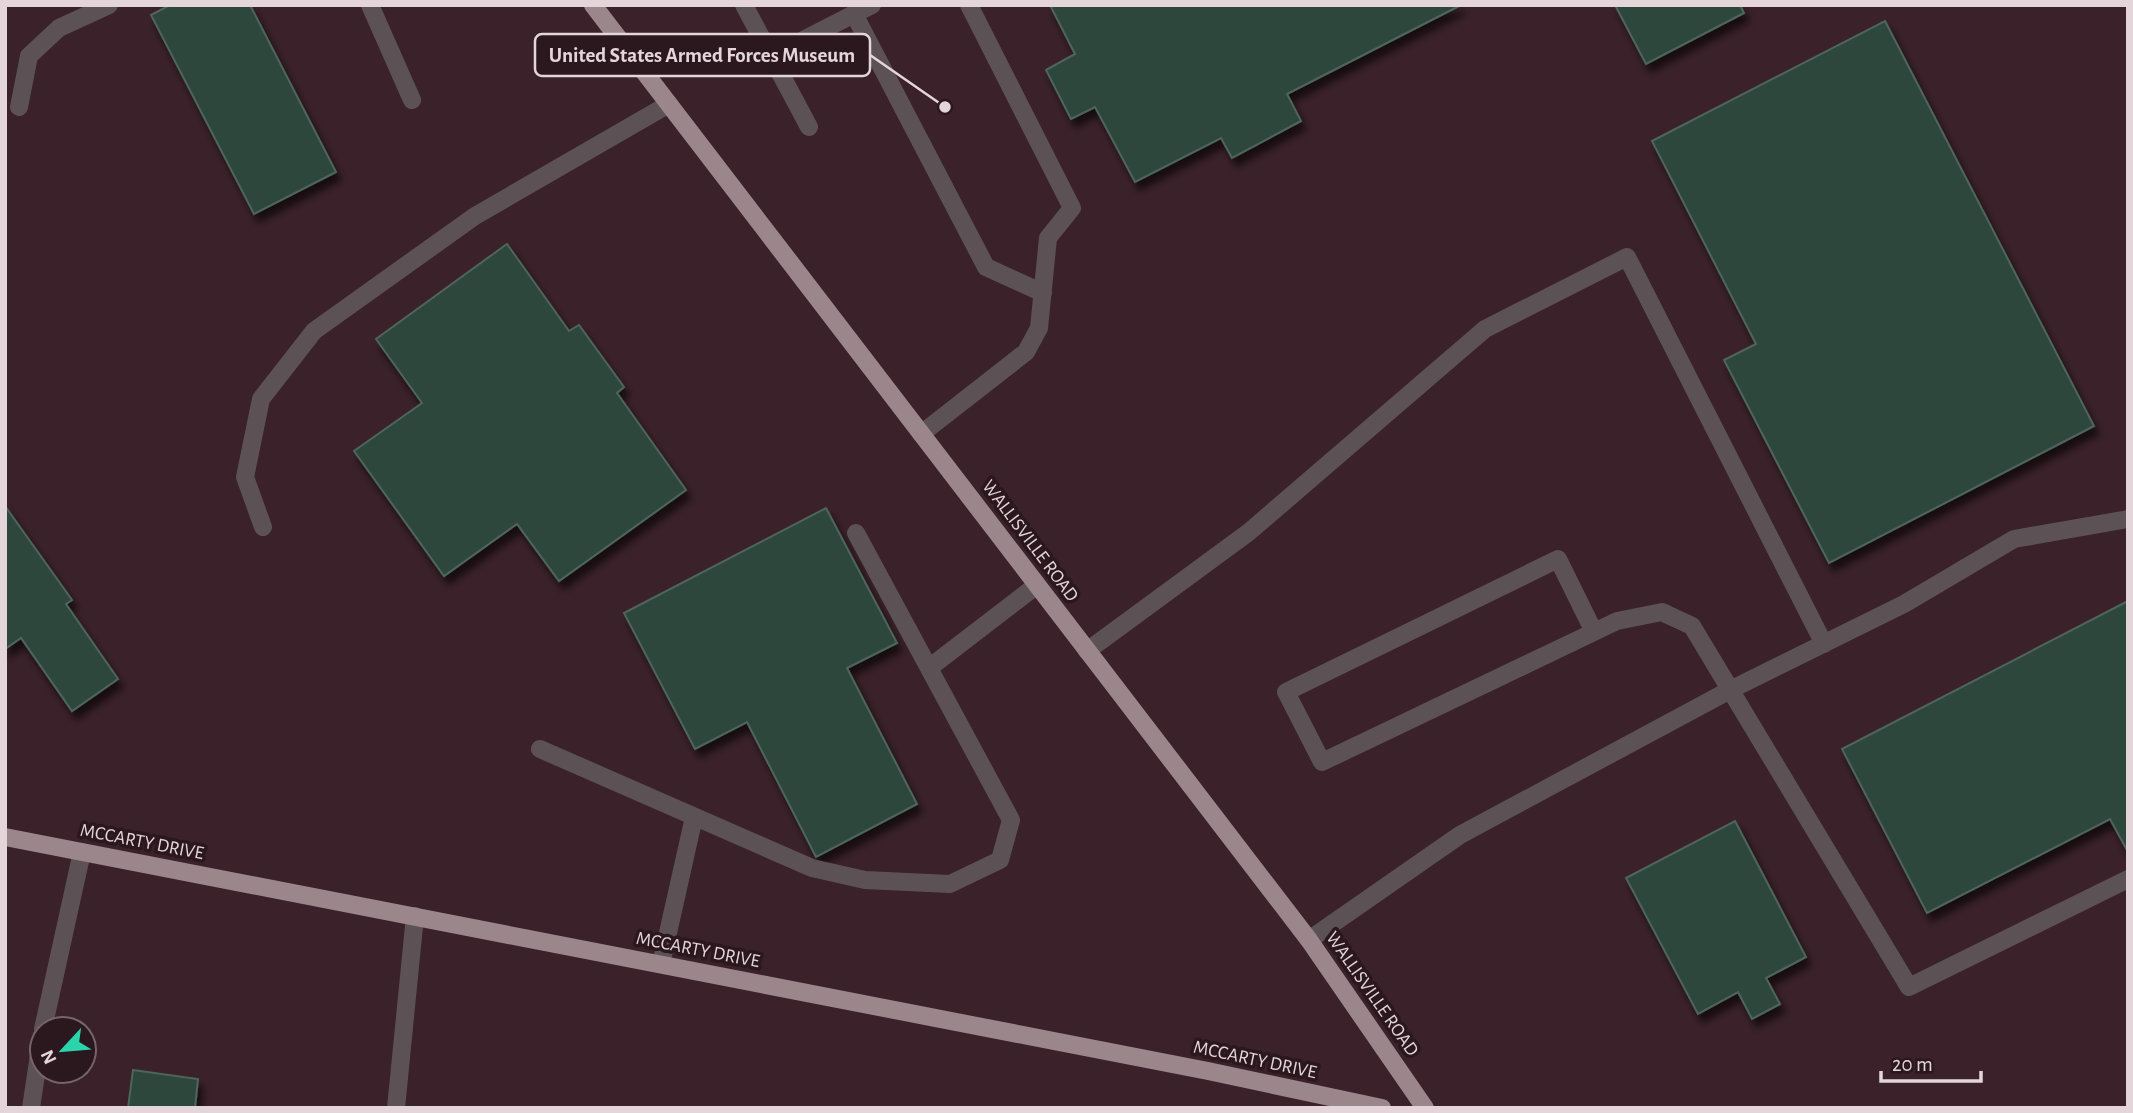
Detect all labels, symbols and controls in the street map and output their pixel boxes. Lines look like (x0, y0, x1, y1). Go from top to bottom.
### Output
callout: United States Armed Forces Museum (535, 34, 870, 76)
text: United States Armed Forces Museum (549, 45, 855, 66)
street label: WALLISVILLE ROAD (978, 477, 1082, 605)
street label: MCCARTY DRIVE (79, 821, 205, 863)
street label: WALLISVILLE ROAD (1322, 928, 1422, 1060)
street label: MCCARTY DRIVE (635, 929, 761, 971)
north arrow (28, 1015, 98, 1085)
street label: MCCARTY DRIVE (1192, 1038, 1318, 1082)
scale bar (1881, 1040, 1981, 1084)
text: N (38, 1047, 61, 1067)
text: 20 m (1892, 1054, 1933, 1075)

